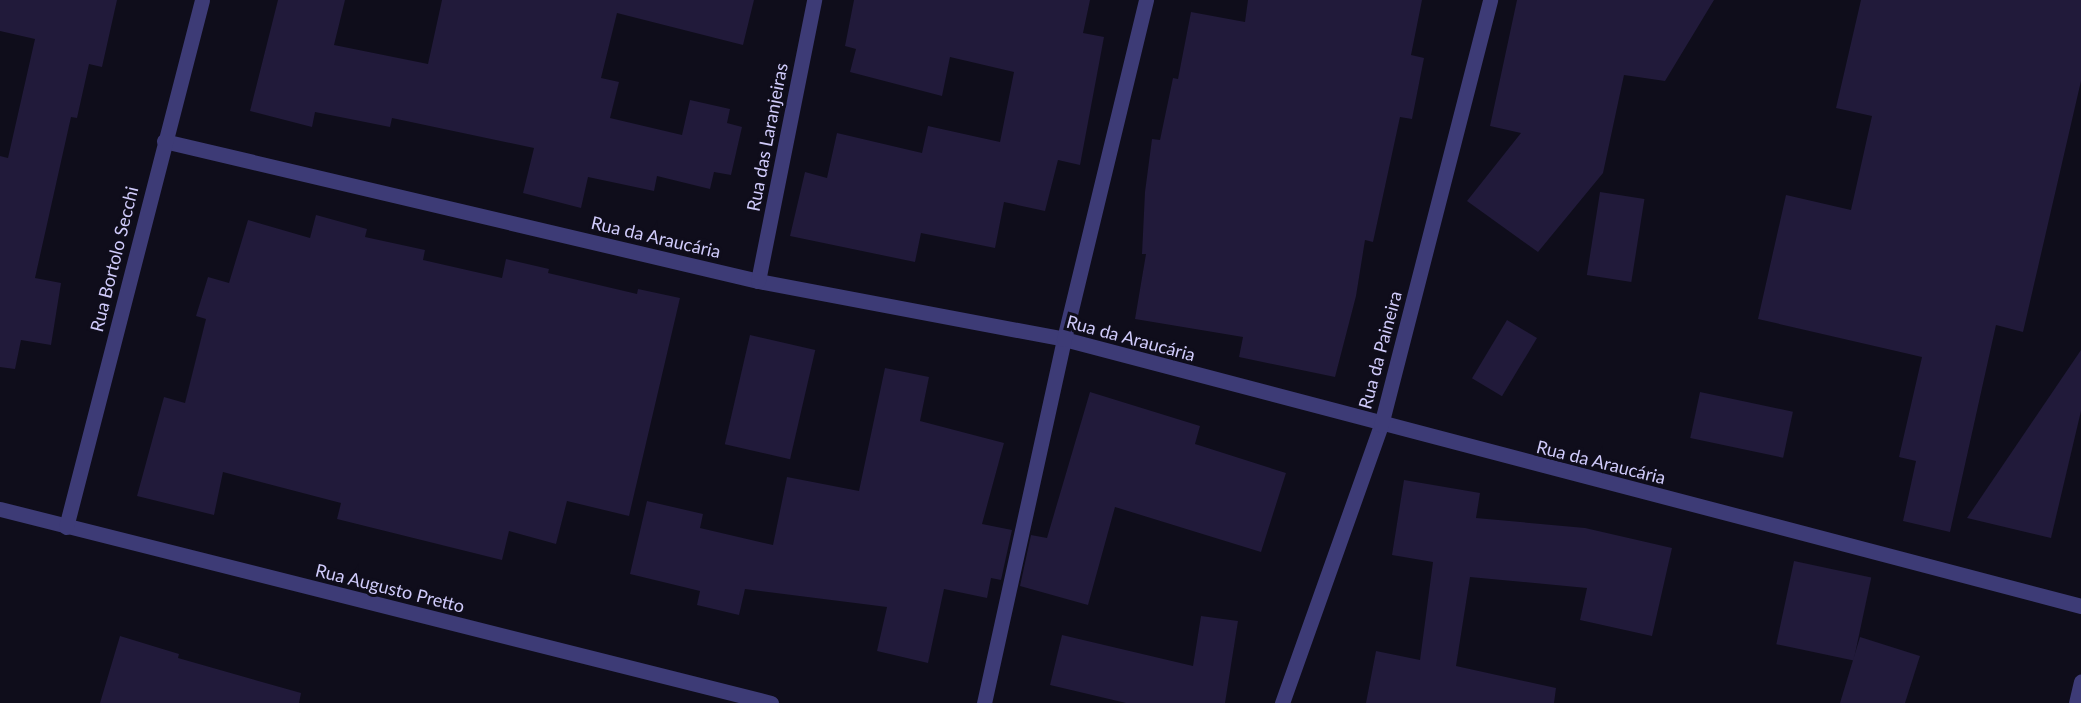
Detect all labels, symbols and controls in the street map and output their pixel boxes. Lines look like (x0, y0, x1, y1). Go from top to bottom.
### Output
street label: Rua das Laranjeiras (742, 61, 792, 213)
street label: Rua Bortolo Secchi (85, 184, 143, 334)
street label: Rua da Araucária (589, 212, 723, 262)
street label: Rua da Paineira (1354, 289, 1406, 411)
street label: Rua da Araucária (1064, 310, 1198, 366)
street label: Rua da Araucária (1534, 435, 1668, 489)
street label: Rua Augusto Pretto (313, 559, 467, 617)

